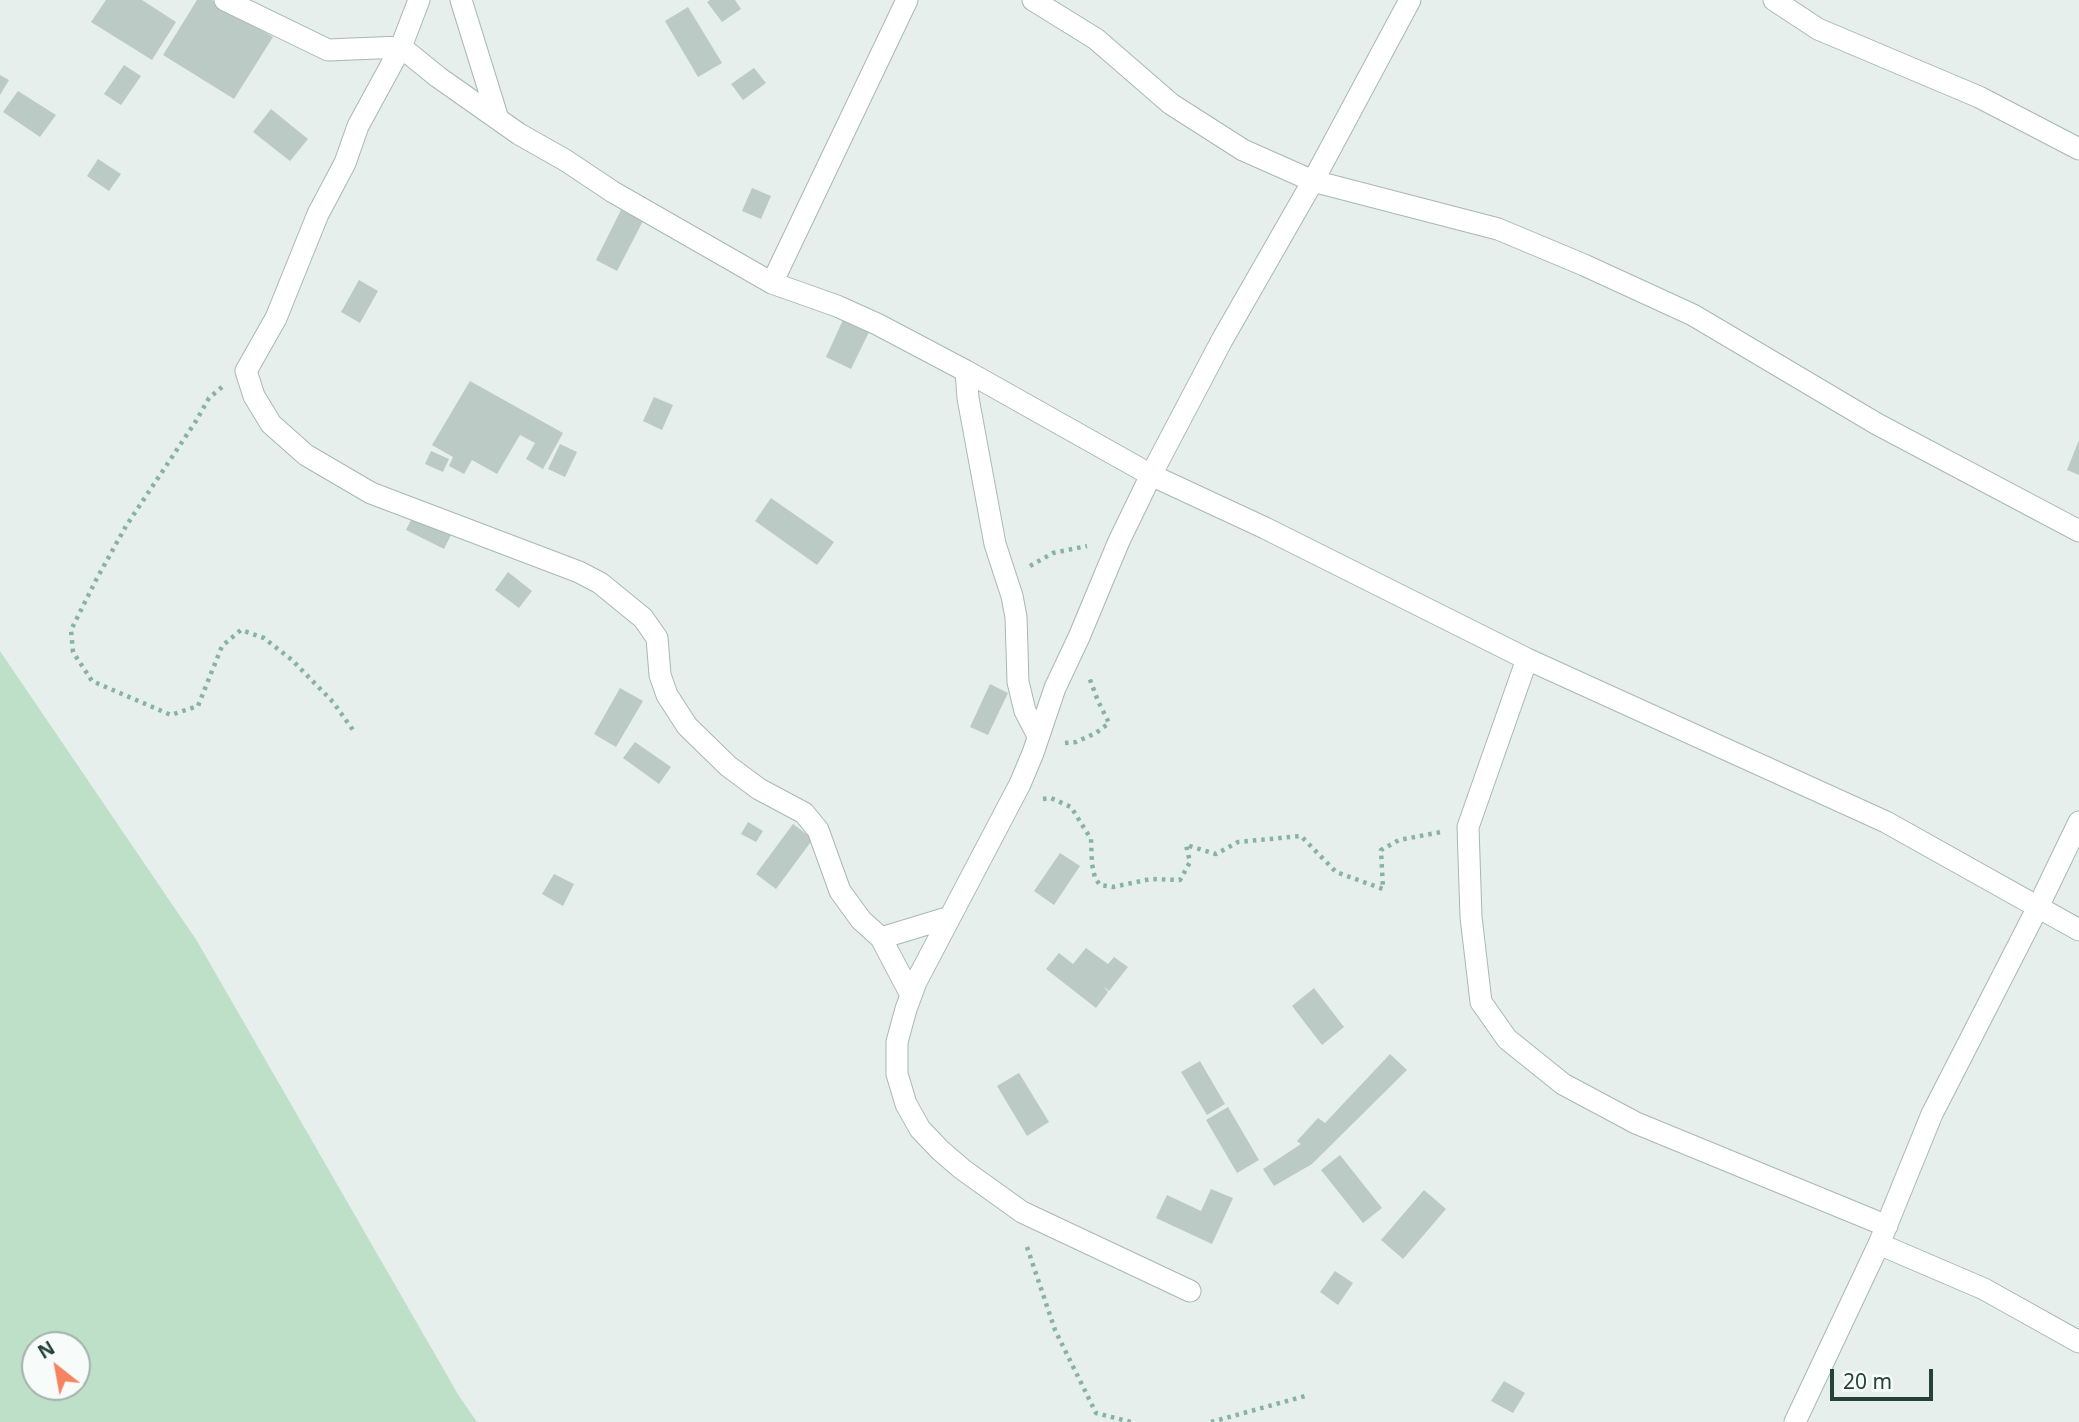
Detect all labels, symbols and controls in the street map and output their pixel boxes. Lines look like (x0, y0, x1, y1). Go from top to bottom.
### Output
north arrow (21, 1331, 91, 1401)
text: N (33, 1335, 60, 1365)
scale bar (1834, 1356, 1937, 1400)
text: 20 m (1843, 1367, 1892, 1395)

